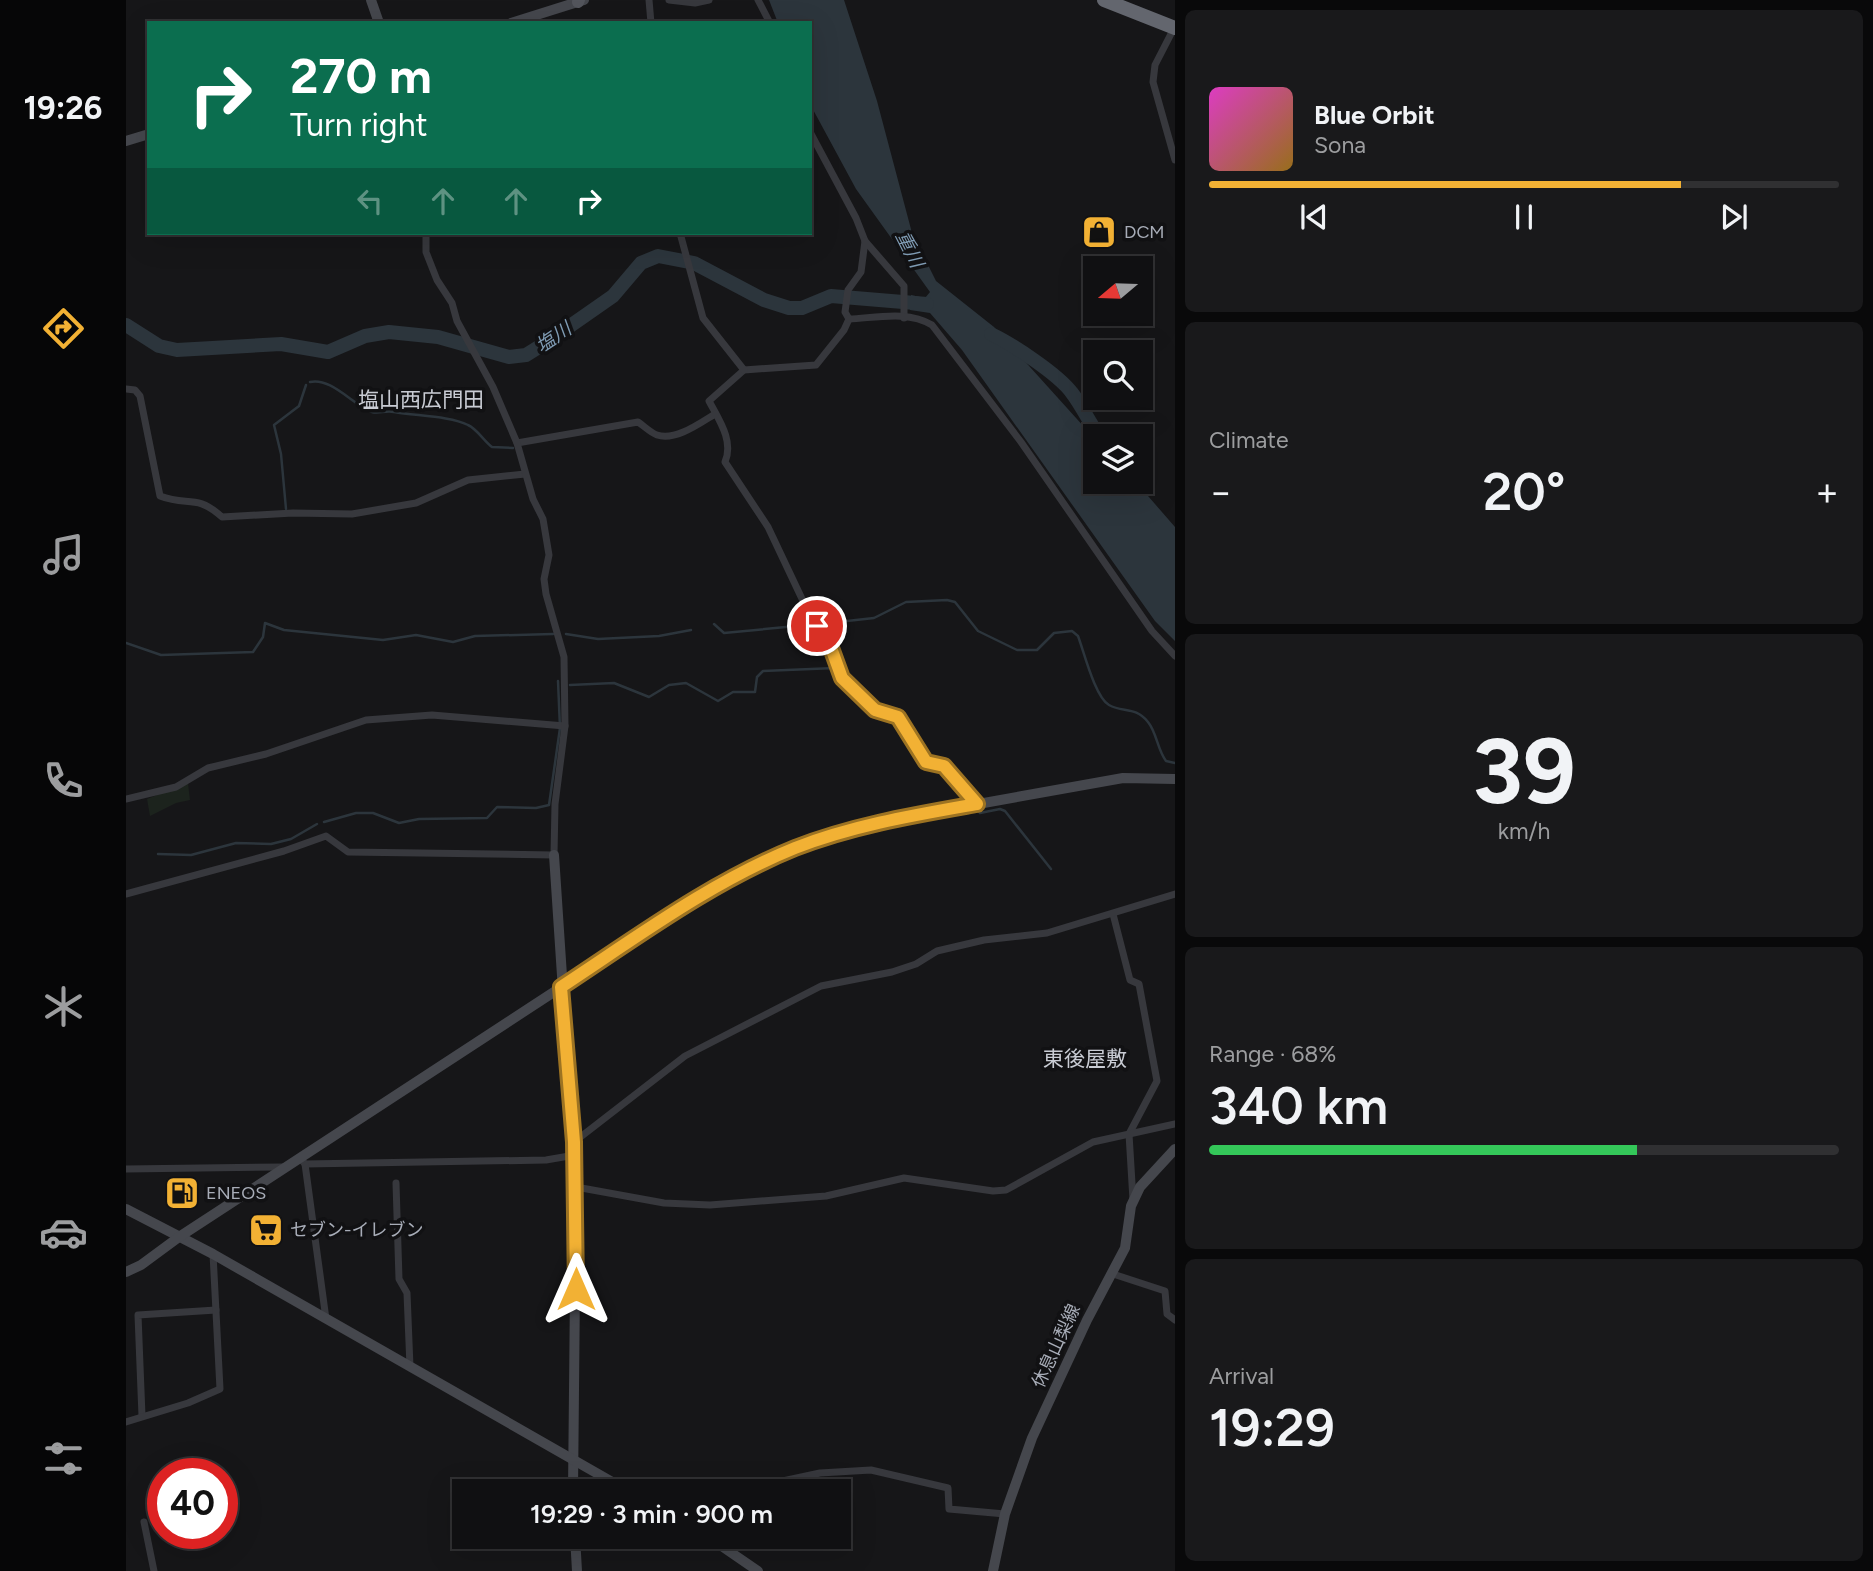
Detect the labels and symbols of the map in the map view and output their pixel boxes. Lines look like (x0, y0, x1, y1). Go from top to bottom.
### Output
shop icon: DCM (1080, 213, 1118, 251)
place label: DCM (1124, 221, 1165, 243)
water label: 重川 (891, 227, 929, 273)
north arrow (1083, 256, 1153, 326)
water label: 塩川 (531, 316, 577, 358)
district label: 塩山西広門田 (358, 387, 484, 412)
pin (787, 596, 847, 656)
district label: 東後屋敷 (1043, 1046, 1127, 1071)
fuel station icon: ENEOS (163, 1174, 201, 1212)
place label: ENEOS (206, 1182, 266, 1204)
supermarket icon: セブン-イレブン (247, 1211, 285, 1249)
place label: セブン-イレブン (290, 1219, 424, 1241)
position arrow (539, 1252, 613, 1326)
street label: 休息山梨線 (1027, 1301, 1085, 1391)
speed limit sign: 40 (147, 1458, 238, 1549)

